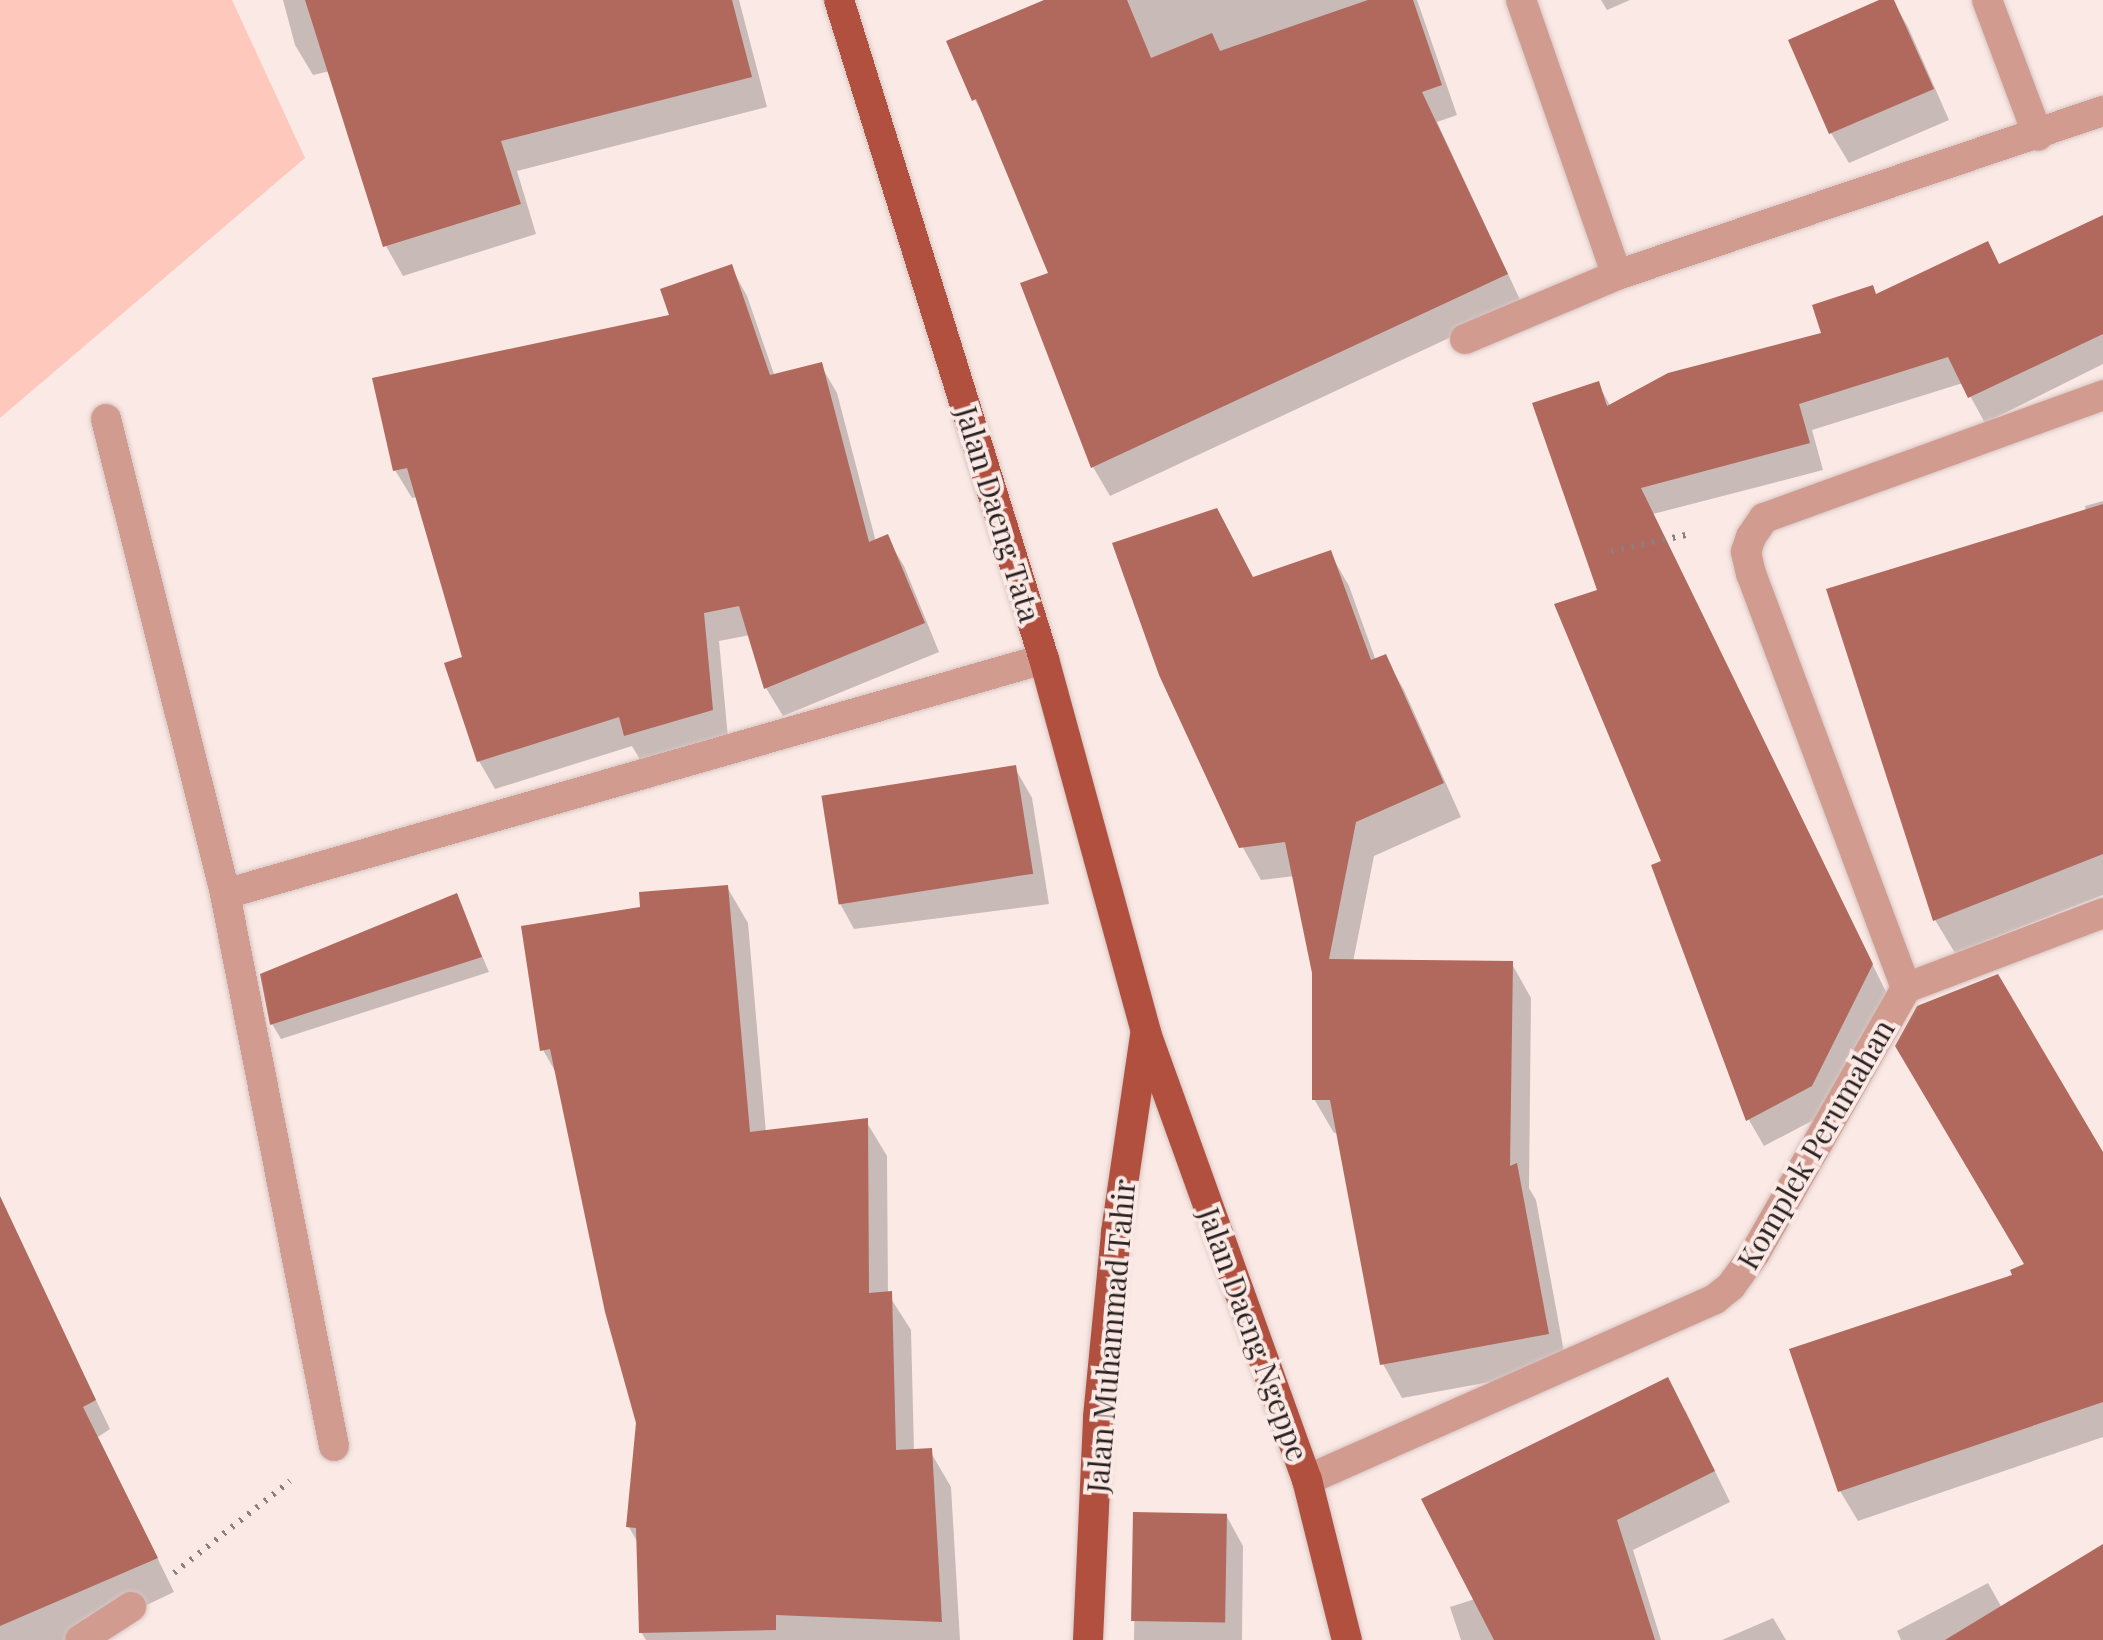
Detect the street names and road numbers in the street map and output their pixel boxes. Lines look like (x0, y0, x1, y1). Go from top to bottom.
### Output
street label: Jalan Daeng Tata (949, 402, 1049, 626)
street label: Komplek Perumahan (1729, 1013, 1901, 1275)
street label: Jalan Muhammad Tahir (1078, 1178, 1142, 1494)
street label: Jalan Daeng Ngeppe (1191, 1202, 1317, 1466)

